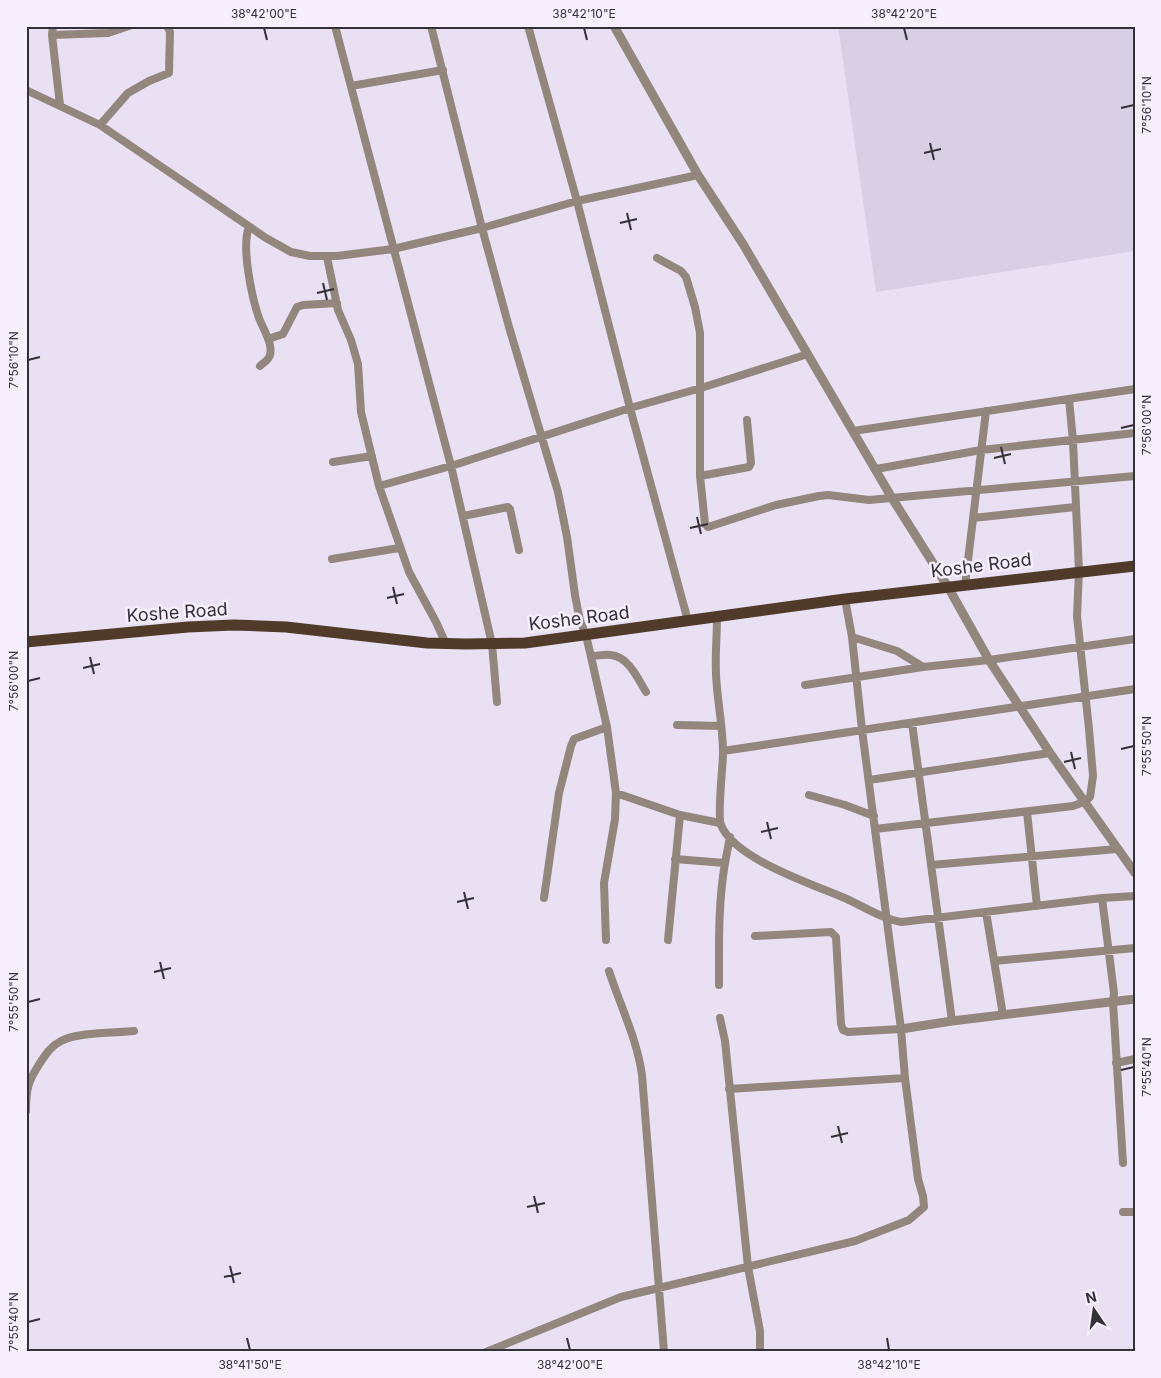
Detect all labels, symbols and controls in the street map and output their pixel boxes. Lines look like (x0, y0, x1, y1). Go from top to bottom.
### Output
text: 38°42'00"E (231, 6, 297, 21)
text: 38°42'10"E (552, 6, 616, 21)
text: 38°42'20"E (871, 6, 937, 21)
text: 7°56'10"N (1139, 76, 1154, 134)
text: 7°56'10"N (6, 331, 21, 389)
text: 7°56'00"N (1139, 395, 1154, 455)
street label: Koshe Road (929, 548, 1033, 582)
street label: Koshe Road (126, 598, 228, 626)
street label: Koshe Road (527, 601, 631, 635)
text: 7°56'00"N (6, 651, 21, 711)
text: 7°55'50"N (1139, 716, 1154, 776)
text: 7°55'50"N (6, 972, 21, 1032)
text: 7°55'40"N (1139, 1037, 1154, 1097)
north arrow (1068, 1286, 1118, 1336)
text: N (1084, 1287, 1098, 1306)
text: 7°55'40"N (6, 1292, 21, 1352)
text: 38°41'50"E (218, 1357, 282, 1372)
text: 38°42'00"E (537, 1357, 603, 1372)
text: 38°42'10"E (857, 1357, 921, 1372)

